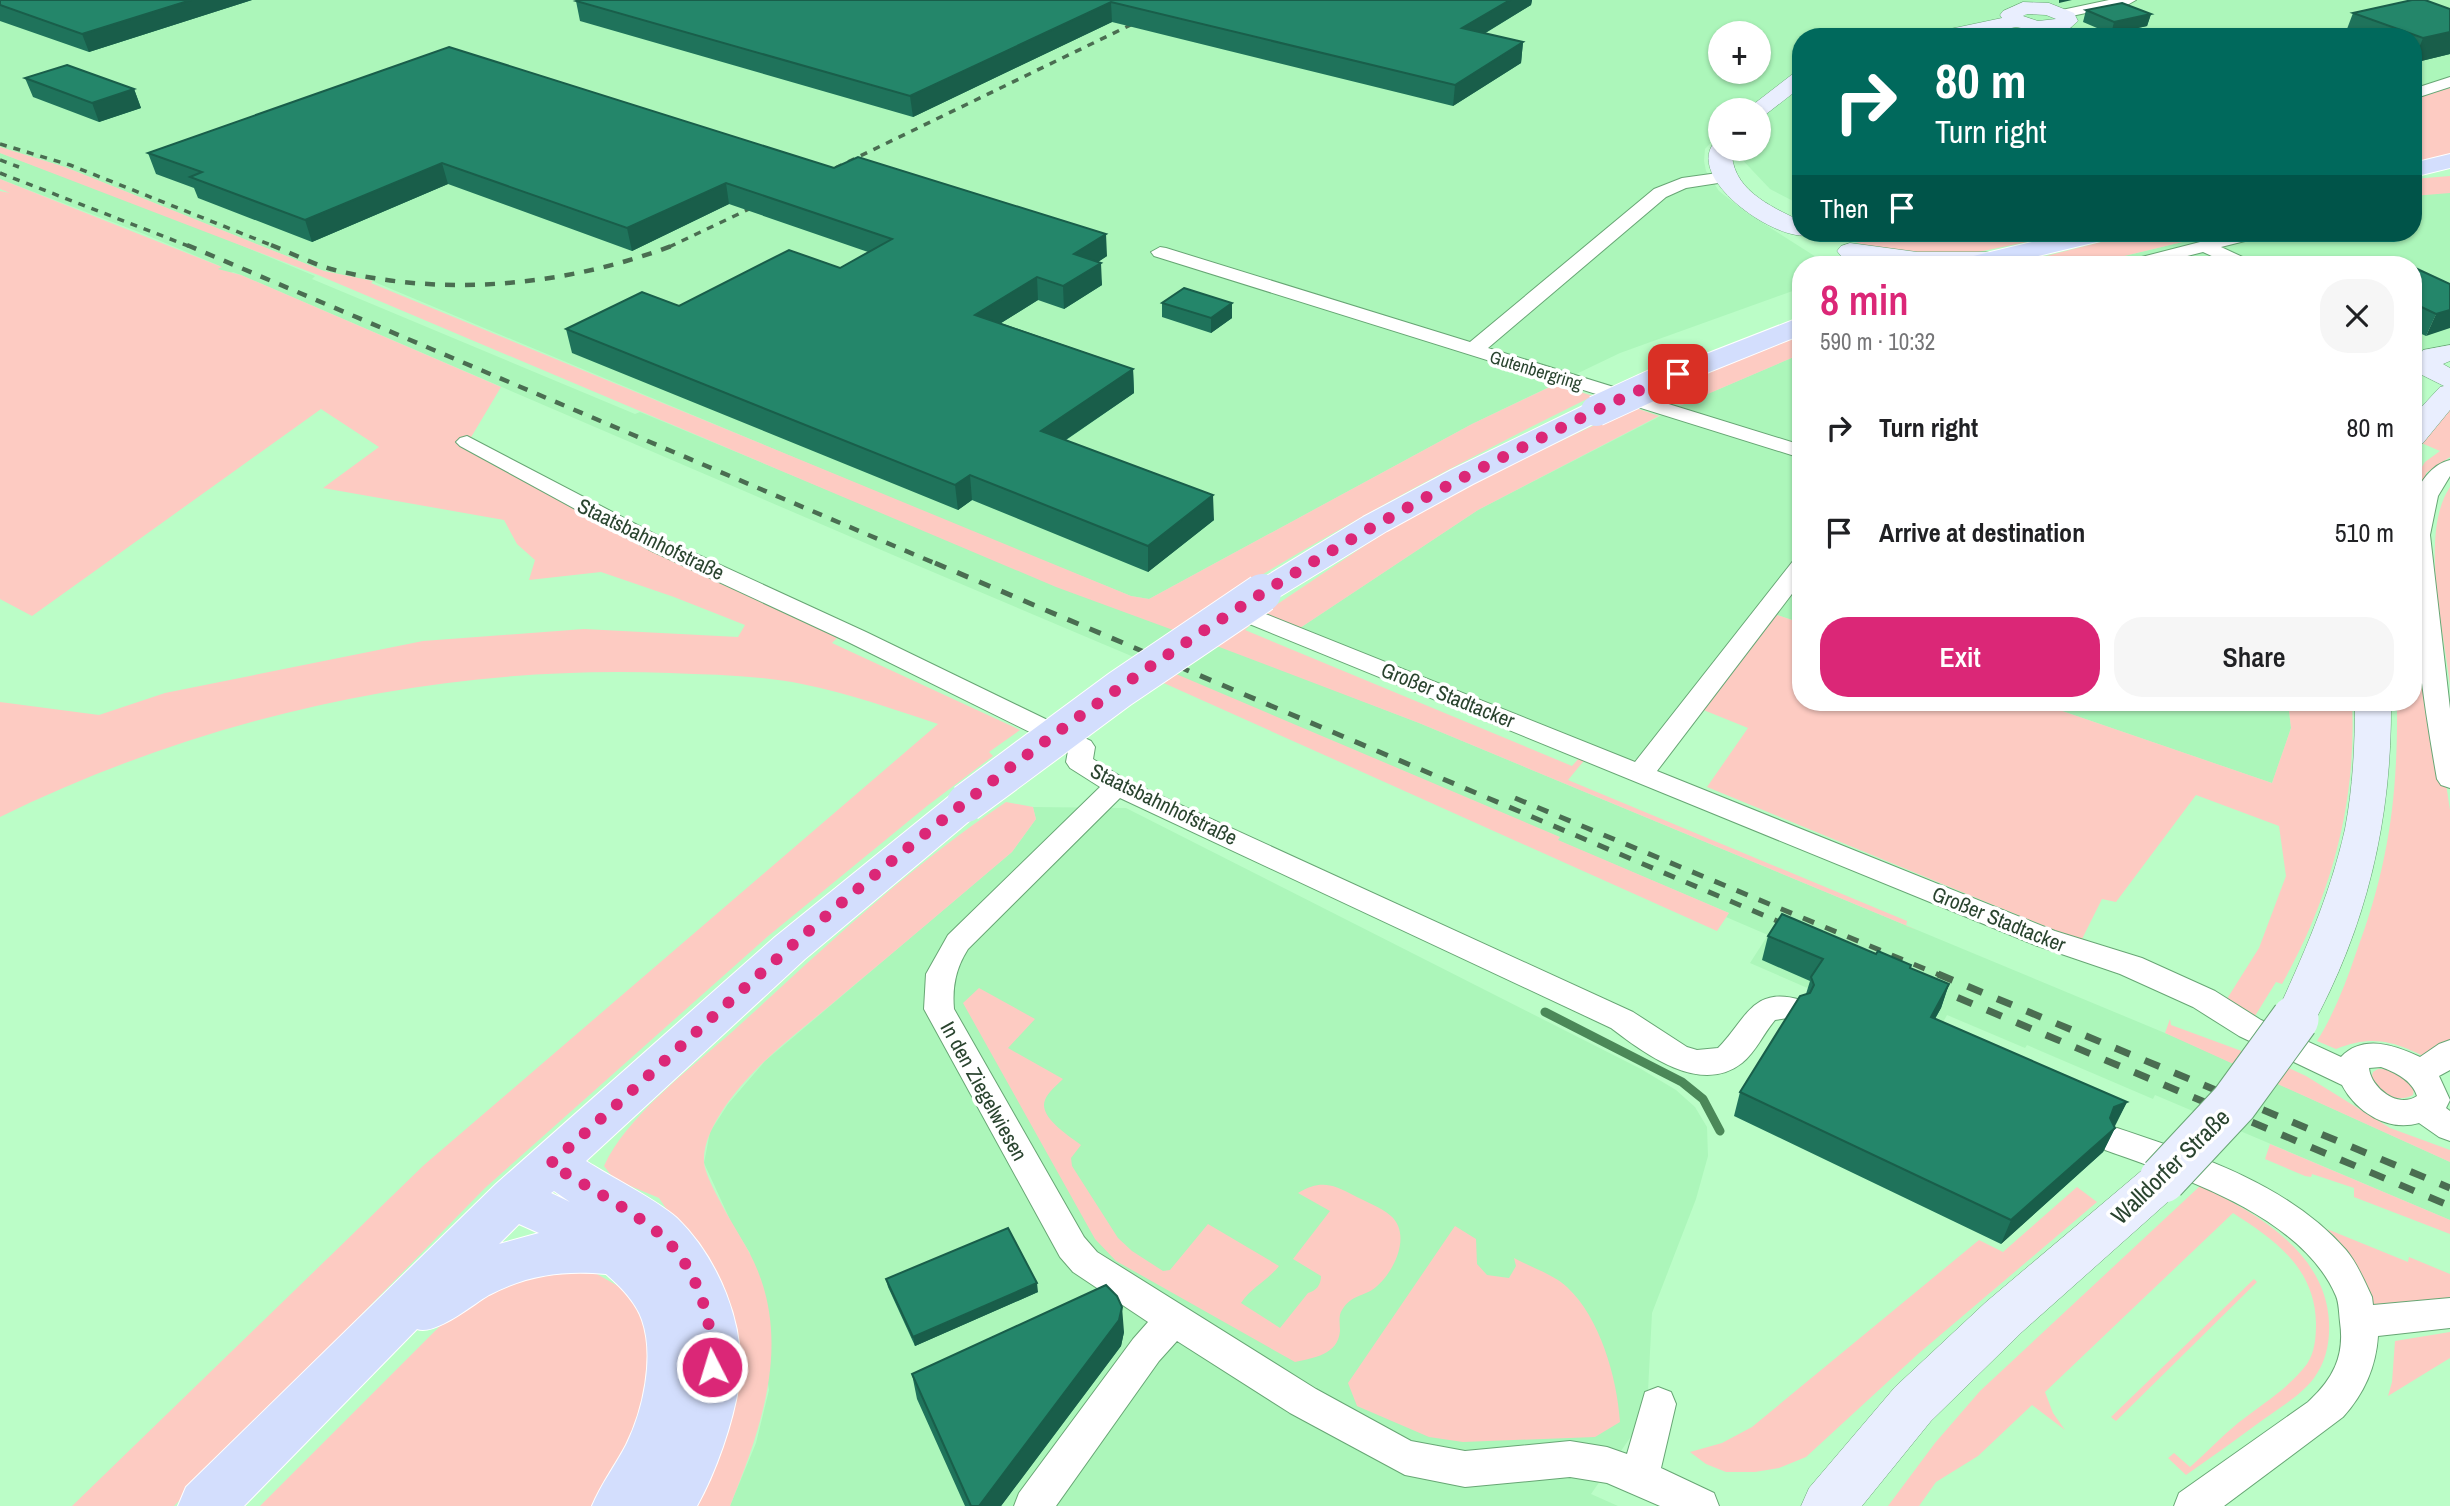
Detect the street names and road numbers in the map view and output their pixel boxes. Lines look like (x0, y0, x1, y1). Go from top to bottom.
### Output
street label: Gutenbergring (1487, 344, 1586, 396)
street label: Staatsbahnhofstraße (573, 491, 729, 587)
street label: Großer Stadtacker (1377, 655, 1519, 735)
street label: Staatsbahnhofstraße (1086, 756, 1242, 852)
street label: Großer Stadtacker (1928, 879, 2070, 959)
street label: In den Ziegelwiesen (934, 1016, 1034, 1166)
street label: Walldorfer Straße (2104, 1101, 2236, 1231)

